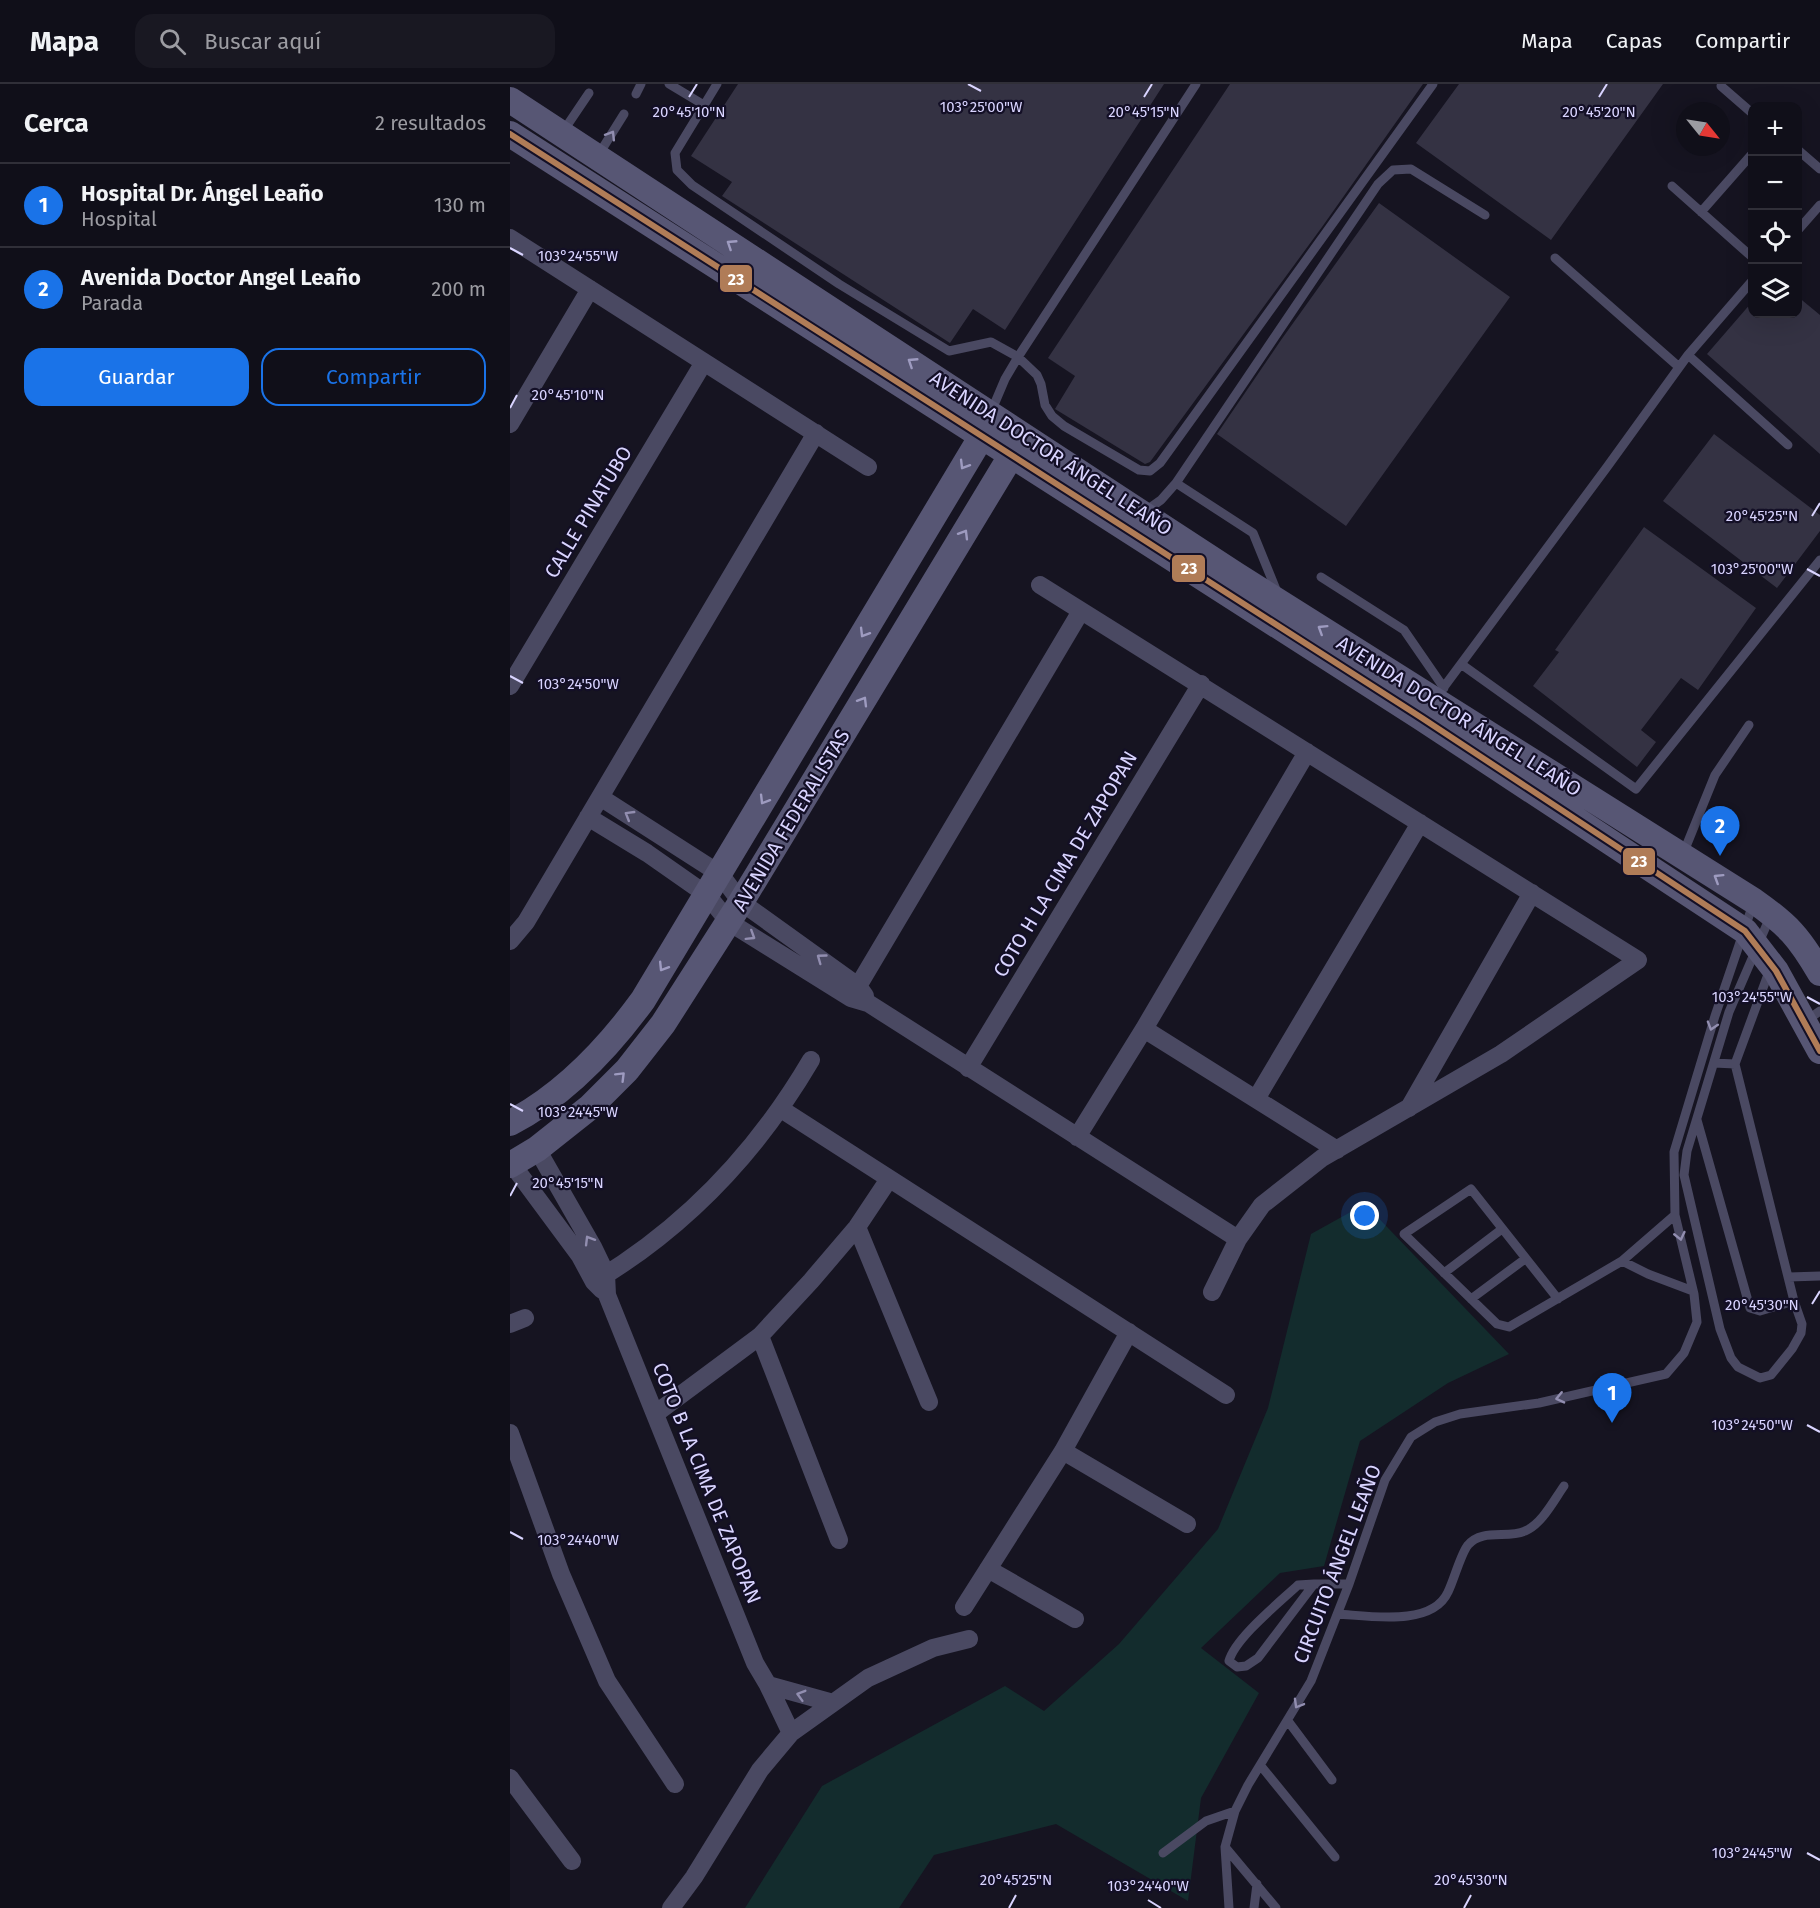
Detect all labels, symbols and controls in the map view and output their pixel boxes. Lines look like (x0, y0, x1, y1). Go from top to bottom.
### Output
search box (135, 14, 555, 68)
text: Mapa (30, 25, 99, 58)
icon: search (156, 25, 189, 58)
text: Buscar aquí (204, 28, 321, 55)
text: Mapa (1521, 28, 1573, 54)
text: Capas (1606, 28, 1662, 54)
text: Compartir (1695, 28, 1790, 54)
text: 103°25'00"W (940, 98, 1023, 116)
north arrow (1676, 102, 1730, 156)
map controls (1748, 102, 1802, 318)
button: + (1748, 102, 1802, 156)
text: 20°45'10"N (653, 103, 725, 121)
text: 20°45'15"N (1108, 103, 1180, 121)
text: 20°45'20"N (1562, 103, 1636, 121)
text: Cerca (24, 108, 89, 139)
text: 2 resultados (375, 111, 486, 135)
one-way arrow (603, 131, 615, 141)
button: − (1748, 156, 1802, 210)
text: Hospital Dr. Ángel Leaño (81, 180, 324, 207)
text: 1 (39, 193, 48, 217)
text: 130 m (434, 193, 486, 217)
text: Hospital (81, 207, 157, 231)
button: locate (1748, 210, 1802, 264)
one-way arrow (727, 240, 738, 251)
text: 103°24'55"W (538, 247, 619, 265)
text: Avenida Doctor Angel Leaño (81, 264, 361, 291)
line badge: 23 (719, 264, 753, 293)
button: layers (1748, 264, 1802, 318)
text: 23 (728, 270, 744, 289)
text: 2 (38, 277, 49, 301)
text: 200 m (431, 277, 486, 301)
text: Parada (81, 291, 143, 315)
button: Guardar (24, 348, 249, 406)
button: Compartir (261, 348, 486, 406)
one-way arrow (907, 358, 918, 369)
street label: AVENIDA DOCTOR ÁNGEL LEAÑO (925, 366, 1177, 540)
text: 20°45'10"N (532, 386, 604, 404)
street label: CALLE PINATUBO (539, 442, 637, 582)
one-way arrow (960, 459, 972, 469)
text: 20°45'25"N (1726, 507, 1798, 525)
one-way arrow (956, 530, 968, 540)
line badge: 23 (1171, 554, 1206, 583)
text: 23 (1181, 559, 1197, 578)
text: 103°25'00"W (1711, 560, 1794, 578)
one-way arrow (1317, 625, 1328, 636)
one-way arrow (860, 627, 872, 637)
street label: AVENIDA DOCTOR ÁNGEL LEAÑO (1332, 631, 1586, 801)
text: 103°24'50"W (537, 675, 619, 693)
one-way arrow (856, 697, 867, 707)
street label: AVENIDA FEDERALISTAS (727, 725, 855, 915)
street label: COTO H LA CIMA DE ZAPOPAN (988, 747, 1142, 981)
one-way arrow (760, 794, 771, 804)
pin: 2 (1700, 806, 1740, 856)
one-way arrow (625, 811, 635, 823)
line badge: 23 (1622, 847, 1656, 876)
text: 23 (1631, 852, 1647, 871)
one-way arrow (1713, 874, 1724, 885)
one-way arrow (745, 928, 755, 940)
one-way arrow (816, 955, 827, 966)
one-way arrow (659, 961, 671, 971)
text: 103°24'55"W (1712, 988, 1793, 1006)
one-way arrow (1706, 1020, 1719, 1031)
one-way arrow (613, 1073, 624, 1084)
text: 103°24'45"W (538, 1103, 619, 1121)
text: 20°45'15"N (532, 1174, 604, 1192)
your location (1350, 1201, 1379, 1230)
one-way arrow (1672, 1231, 1685, 1241)
one-way arrow (584, 1236, 596, 1246)
text: 20°45'30"N (1725, 1296, 1799, 1314)
street label: COTO B LA CIMA DE ZAPOPAN (648, 1359, 766, 1607)
pin: 1 (1592, 1374, 1632, 1423)
one-way arrow (1556, 1391, 1566, 1404)
text: 103°24'50"W (1711, 1416, 1793, 1434)
street label: CIRCUITO ÁNGEL LEAÑO (1288, 1461, 1386, 1667)
text: 103°24'40"W (537, 1531, 619, 1549)
one-way arrow (796, 1690, 807, 1702)
one-way arrow (1294, 1698, 1305, 1708)
text: 103°24'45"W (1712, 1844, 1793, 1862)
text: 20°45'25"N (980, 1871, 1052, 1889)
text: 20°45'30"N (1434, 1871, 1508, 1889)
text: 103°24'40"W (1107, 1877, 1189, 1895)

